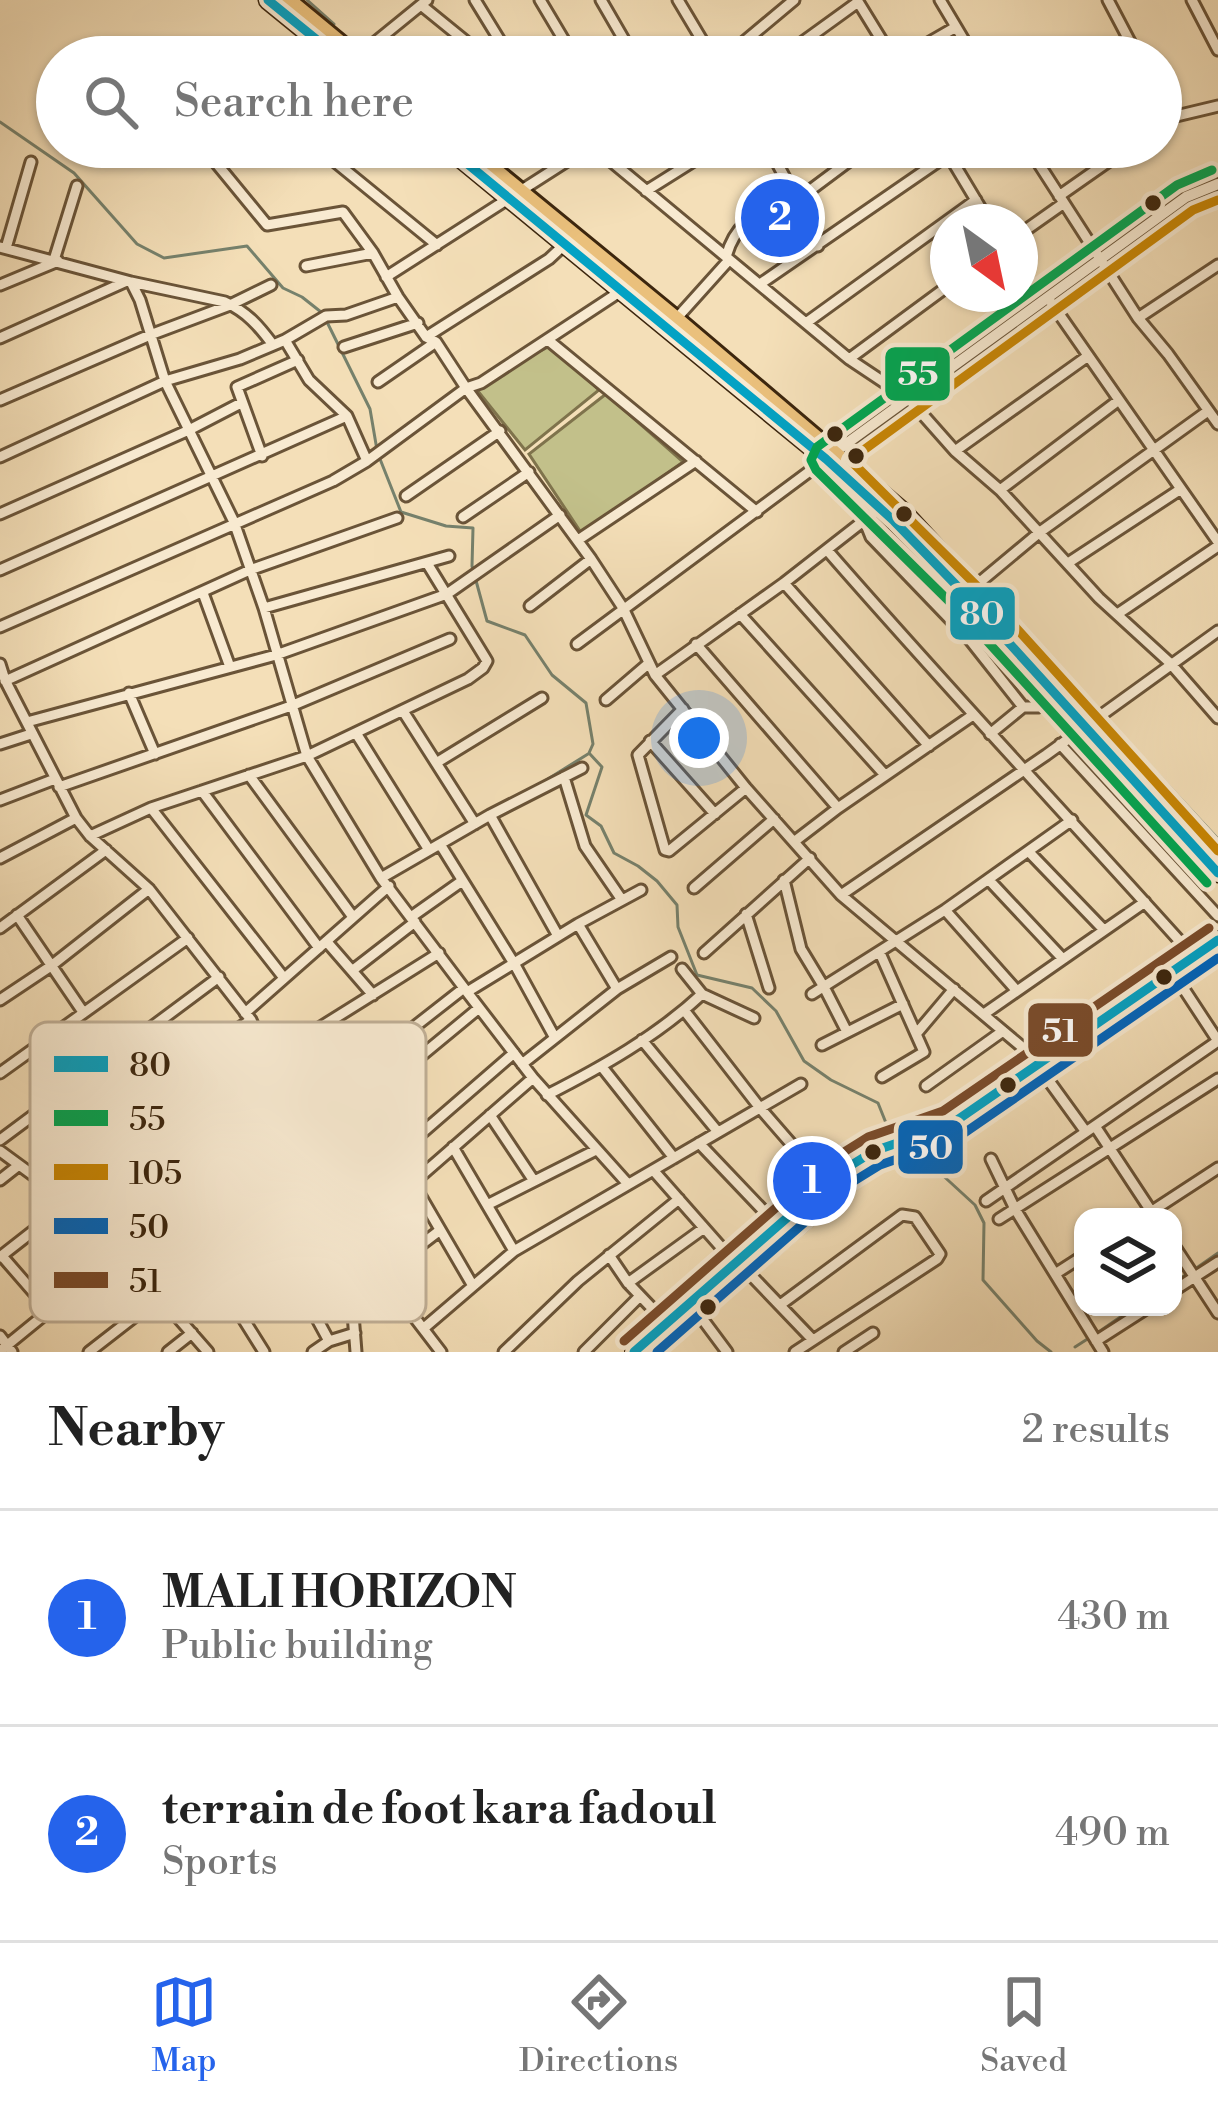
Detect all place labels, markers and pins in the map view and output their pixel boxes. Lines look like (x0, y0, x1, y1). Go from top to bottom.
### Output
pin: 2 (741, 173, 819, 263)
unlabelled marker (1142, 192, 1164, 214)
unlabelled marker (824, 423, 846, 445)
unlabelled marker (845, 445, 867, 467)
unlabelled marker (893, 503, 915, 525)
unlabelled marker (1153, 966, 1175, 988)
unlabelled marker (997, 1074, 1019, 1096)
pin: 1 (773, 1136, 851, 1226)
unlabelled marker (862, 1141, 884, 1163)
unlabelled marker (697, 1296, 719, 1318)

